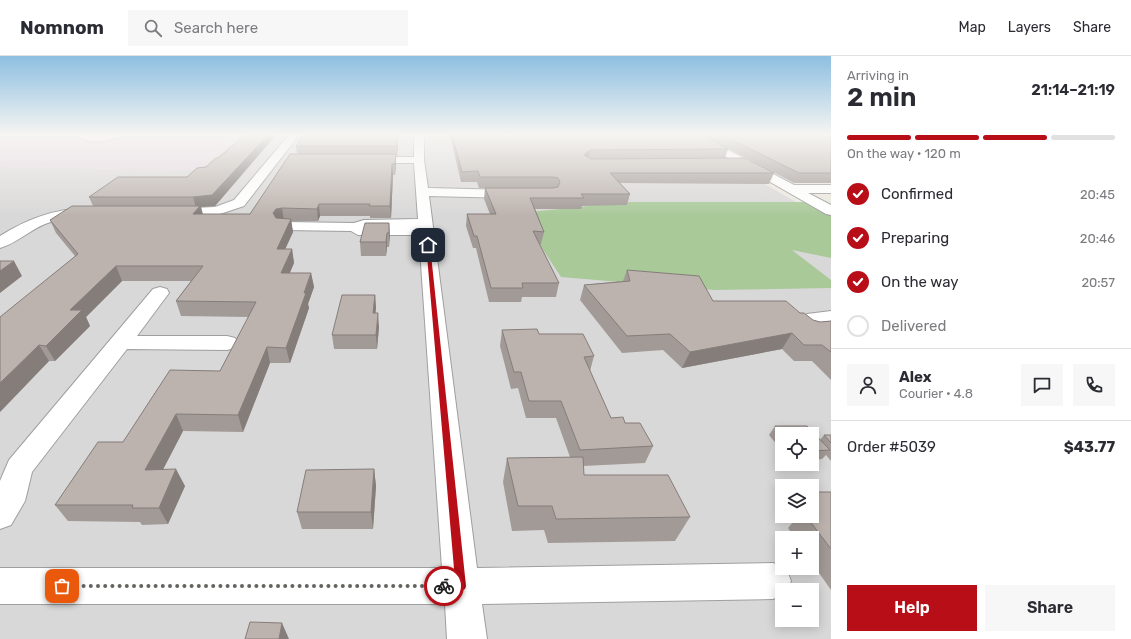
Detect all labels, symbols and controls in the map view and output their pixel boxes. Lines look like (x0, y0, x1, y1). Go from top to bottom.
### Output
search box (128, 10, 408, 46)
text: Nomnom (20, 16, 104, 39)
icon: search (142, 17, 164, 39)
text: Search here (174, 19, 258, 37)
text: Map (959, 19, 986, 36)
text: Layers (1008, 19, 1051, 36)
text: Share (1073, 19, 1111, 36)
text: Arriving in (847, 68, 909, 83)
text: 21:14–21:19 (1031, 81, 1115, 99)
text: 2 min (847, 82, 916, 113)
text: On the way · 120 m (847, 146, 961, 161)
icon: check (847, 183, 869, 205)
text: Confirmed (881, 185, 953, 203)
text: 20:45 (1080, 187, 1115, 202)
icon: check (847, 227, 869, 249)
pin (411, 228, 445, 262)
text: Preparing (881, 229, 949, 247)
text: 20:46 (1080, 231, 1115, 246)
icon: home (417, 234, 439, 256)
icon: check (847, 271, 869, 293)
text: On the way (881, 273, 959, 291)
text: 20:57 (1081, 275, 1115, 290)
text: Delivered (881, 317, 946, 335)
button: person (847, 364, 889, 406)
button: chat (1021, 364, 1063, 406)
button: phone (1073, 364, 1115, 406)
text: Alex (899, 368, 932, 386)
text: Courier · 4.8 (899, 386, 973, 401)
map controls (775, 427, 819, 627)
button: locate (775, 427, 819, 471)
text: Order #5039 (847, 438, 936, 456)
text: $43.77 (1064, 438, 1115, 456)
button: layers (775, 479, 819, 523)
button: + (775, 531, 819, 575)
courier (424, 566, 464, 606)
pin (45, 569, 79, 603)
icon: bag (51, 575, 73, 597)
icon: bike (433, 575, 455, 597)
button: − (775, 583, 819, 627)
button: Help (847, 585, 977, 631)
button: Share (985, 585, 1115, 631)

